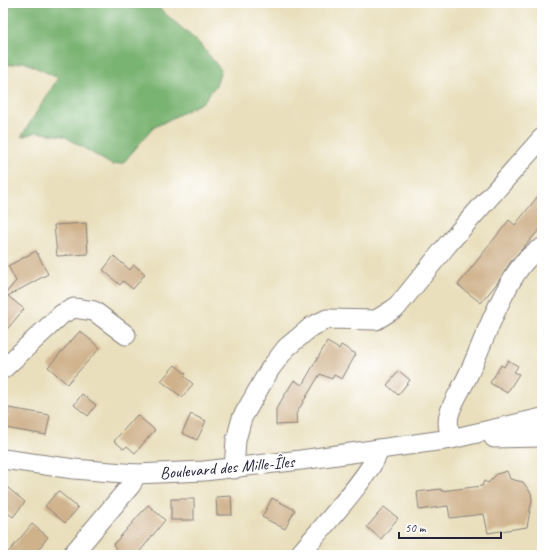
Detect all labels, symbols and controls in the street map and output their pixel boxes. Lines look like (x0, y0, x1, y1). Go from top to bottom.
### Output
street label: Boulevard des Mille-Îles (159, 451, 296, 484)
scale bar (399, 514, 501, 540)
text: 50 m (405, 520, 427, 536)

